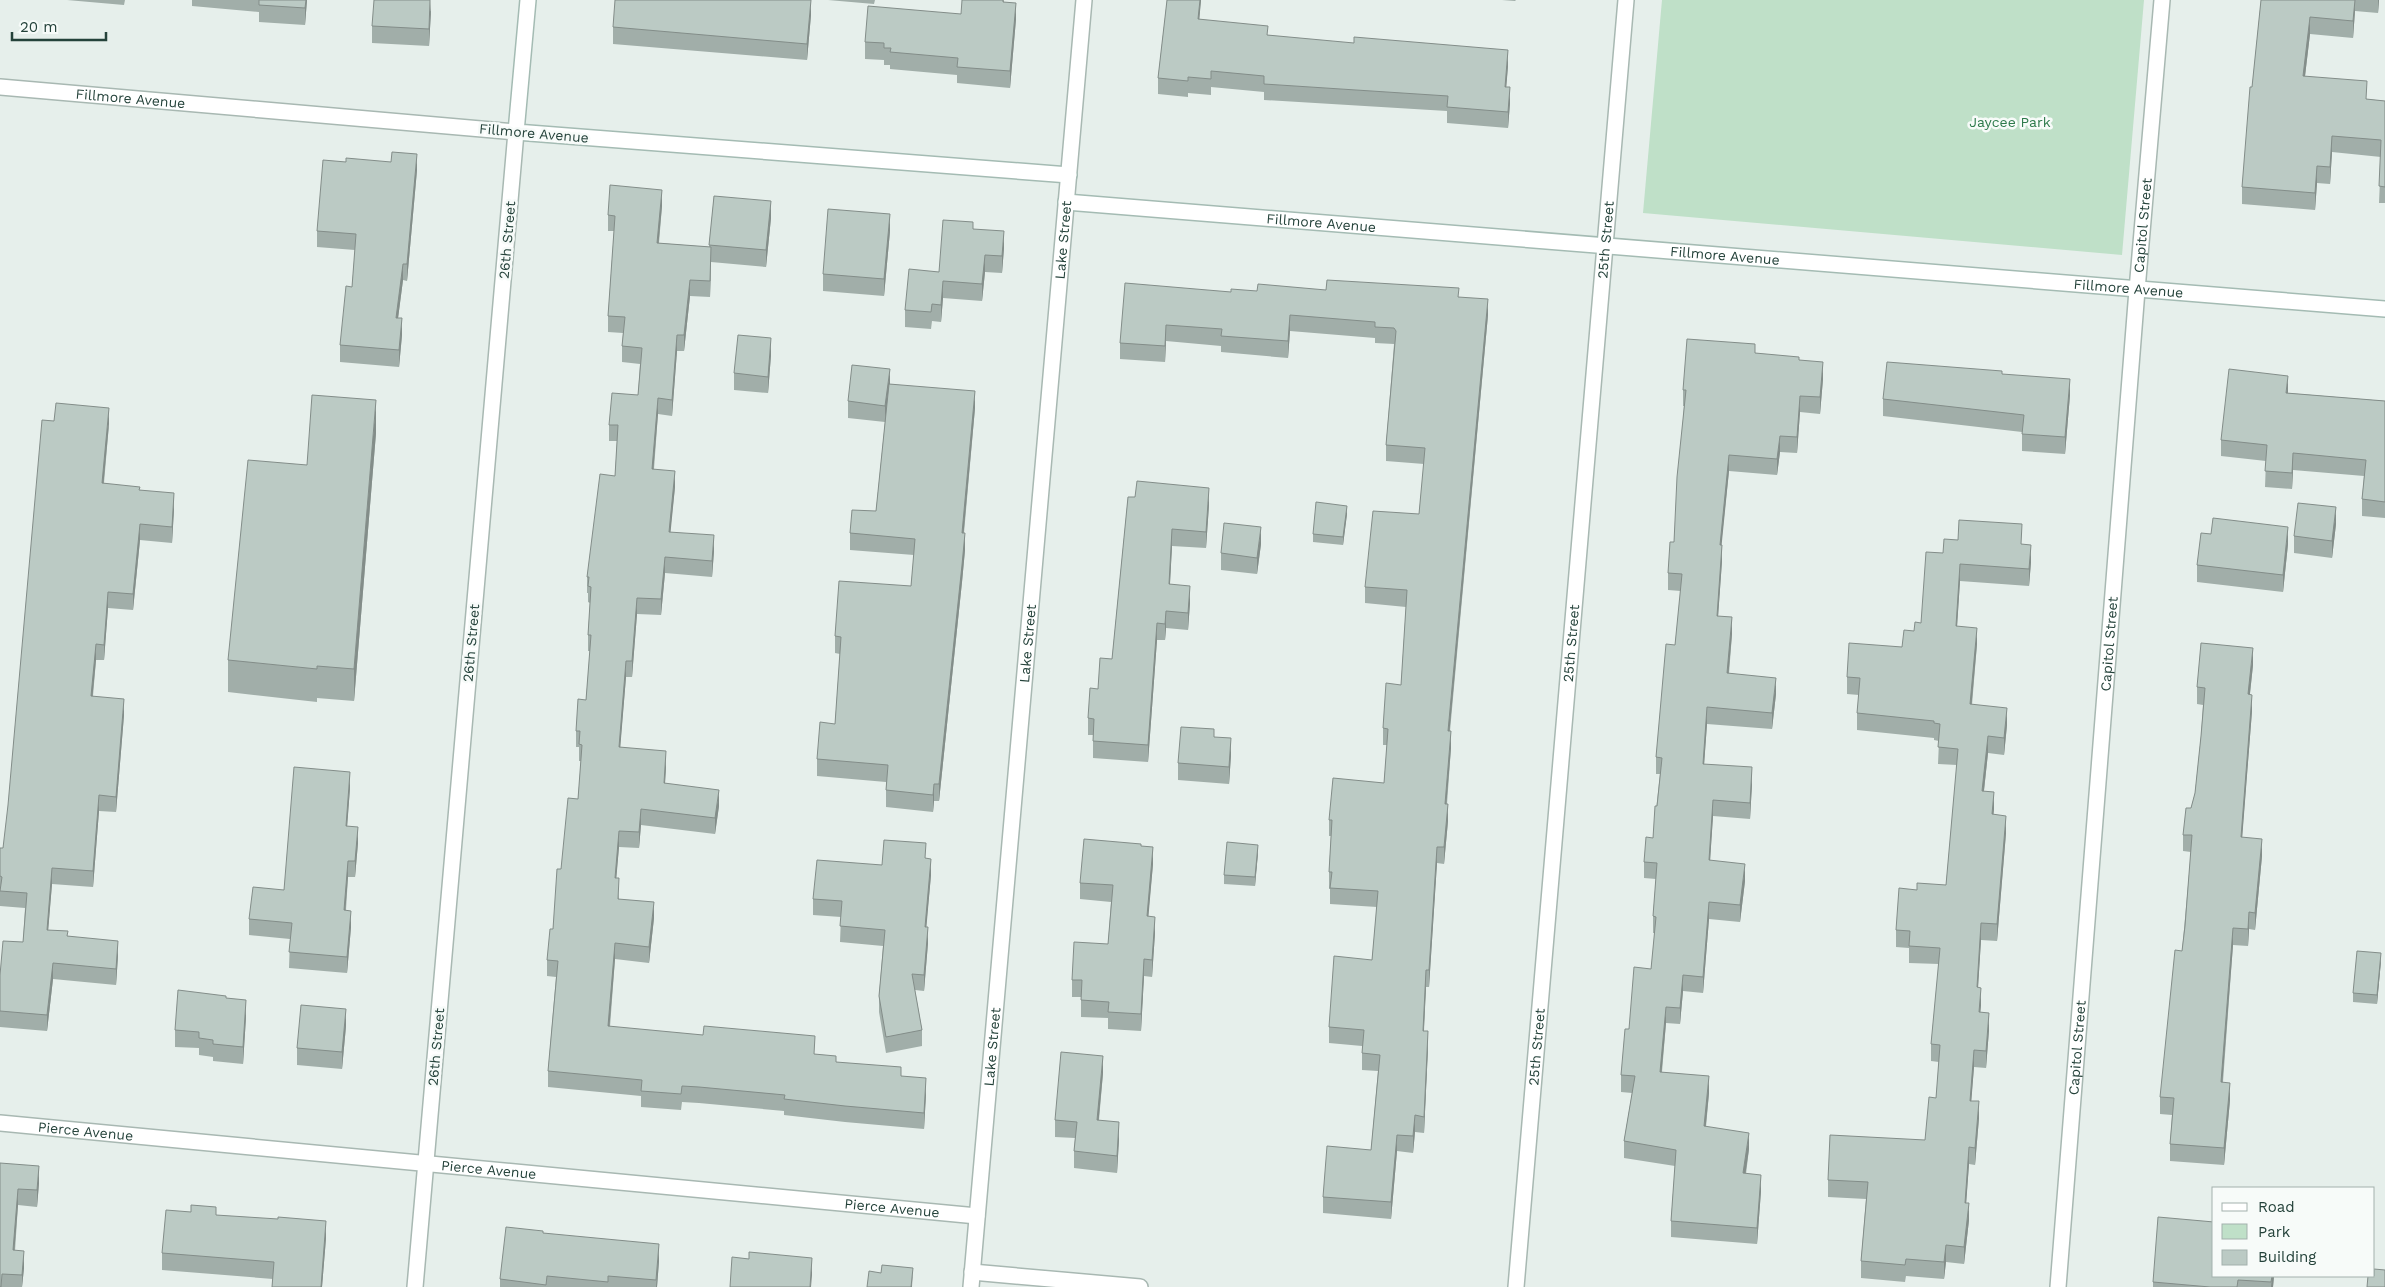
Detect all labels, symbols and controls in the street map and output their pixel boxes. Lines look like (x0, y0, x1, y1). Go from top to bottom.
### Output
scale bar (12, 10, 106, 42)
text: 20 m (20, 18, 58, 36)
street label: Fillmore Avenue (75, 86, 186, 111)
park label: Jaycee Park (1969, 114, 2051, 130)
street label: Fillmore Avenue (479, 120, 589, 146)
street label: Capitol Street (2131, 177, 2155, 273)
street label: 26th Street (496, 200, 518, 280)
street label: Lake Street (1051, 200, 1074, 280)
street label: 25th Street (1594, 200, 1617, 279)
street label: Fillmore Avenue (1266, 210, 1377, 235)
street label: Fillmore Avenue (1669, 243, 1780, 268)
street label: Fillmore Avenue (2073, 276, 2184, 301)
street label: Capitol Street (2097, 596, 2121, 692)
street label: 26th Street (460, 603, 482, 683)
street label: Lake Street (1016, 603, 1039, 684)
street label: 25th Street (1560, 604, 1582, 683)
street label: Capitol Street (2065, 1000, 2089, 1096)
street label: 26th Street (425, 1007, 447, 1087)
street label: Lake Street (981, 1007, 1004, 1087)
street label: 25th Street (1525, 1007, 1548, 1086)
street label: Pierce Avenue (37, 1119, 134, 1144)
street label: Pierce Avenue (440, 1157, 537, 1182)
legend (2212, 1187, 2375, 1277)
street label: Pierce Avenue (844, 1195, 940, 1220)
text: Road (2258, 1198, 2295, 1216)
text: Park (2258, 1223, 2291, 1241)
text: Building (2258, 1248, 2316, 1266)

